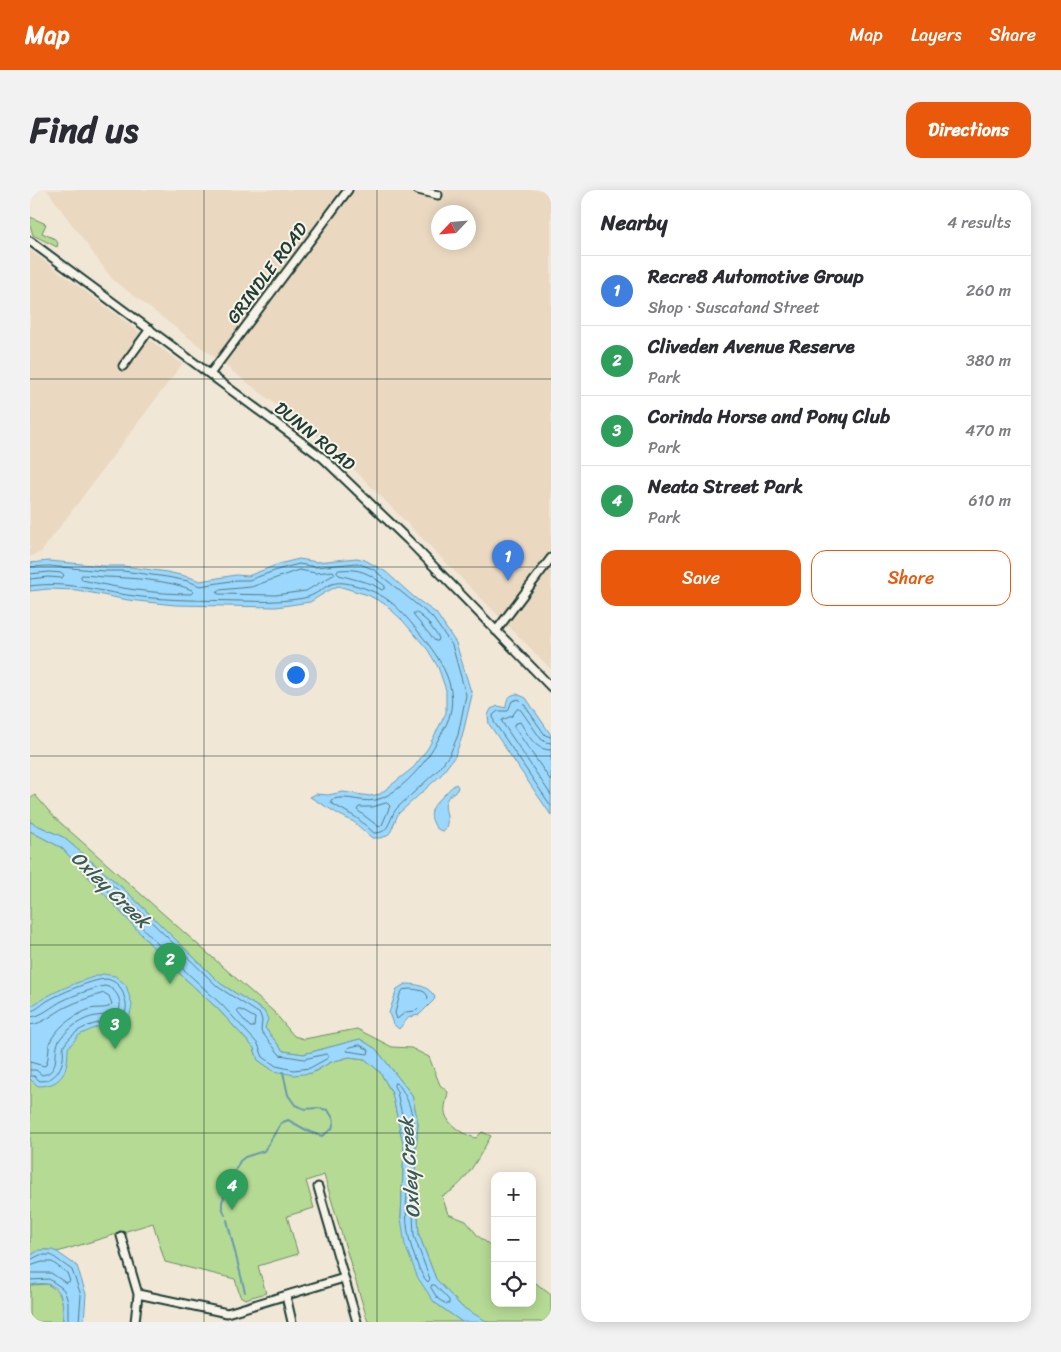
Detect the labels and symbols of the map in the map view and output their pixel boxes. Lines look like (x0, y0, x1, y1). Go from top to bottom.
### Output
north arrow (431, 205, 476, 250)
street label: GRINDLE ROAD (218, 215, 316, 331)
street label: DUNN ROAD (267, 393, 363, 479)
pin: 1 (492, 540, 524, 581)
your location (283, 662, 309, 688)
water label: Oxley Creek (63, 843, 160, 938)
pin: 2 (154, 943, 186, 984)
pin: 3 (99, 1008, 131, 1049)
water label: Oxley Creek (389, 1114, 429, 1219)
pin: 4 (216, 1169, 248, 1210)

